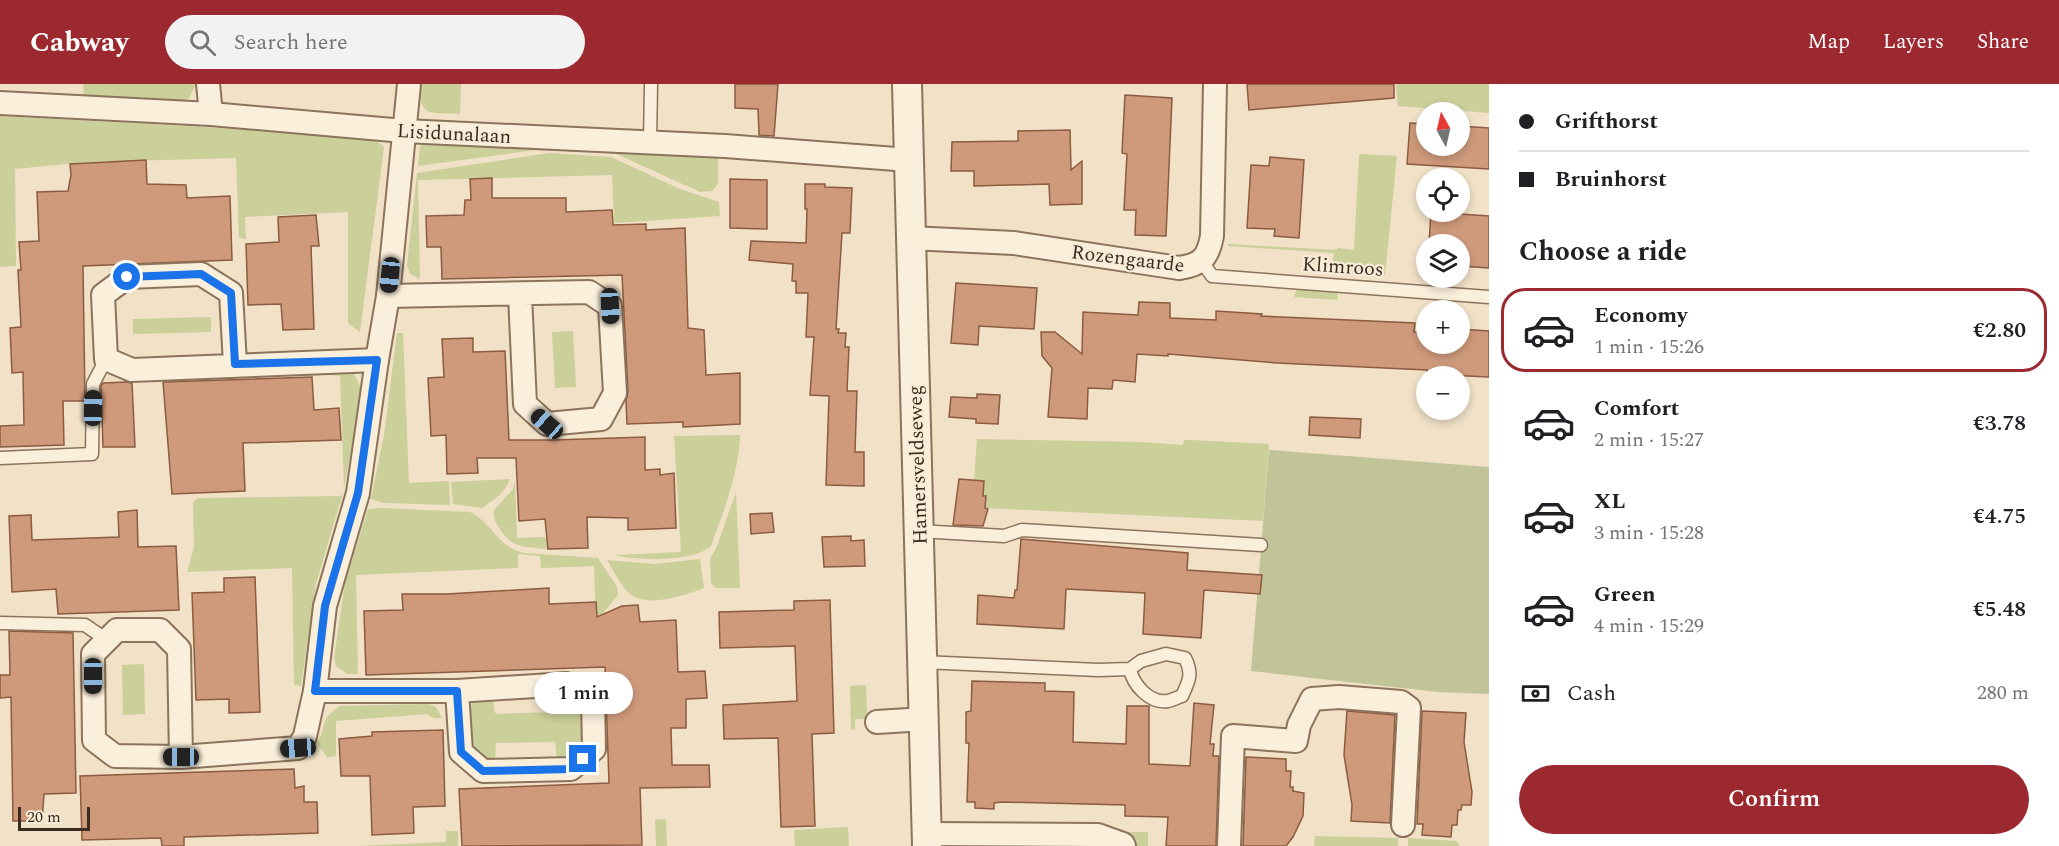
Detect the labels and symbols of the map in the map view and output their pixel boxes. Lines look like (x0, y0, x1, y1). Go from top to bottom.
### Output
north arrow (1416, 102, 1470, 156)
street label: Lisidunalaan (396, 116, 512, 152)
street label: Rozengaarde (1070, 237, 1186, 281)
street label: Klimroos (1301, 249, 1385, 285)
car (379, 256, 401, 294)
route start (113, 263, 140, 290)
car (600, 288, 620, 324)
street label: Hamersveldseweg (900, 385, 936, 545)
car (84, 390, 102, 426)
car (528, 405, 566, 443)
car (84, 658, 102, 694)
callout: 1 min (534, 672, 632, 714)
car (279, 738, 317, 758)
route end (569, 745, 596, 772)
car (163, 748, 199, 766)
scale bar (18, 804, 90, 832)

